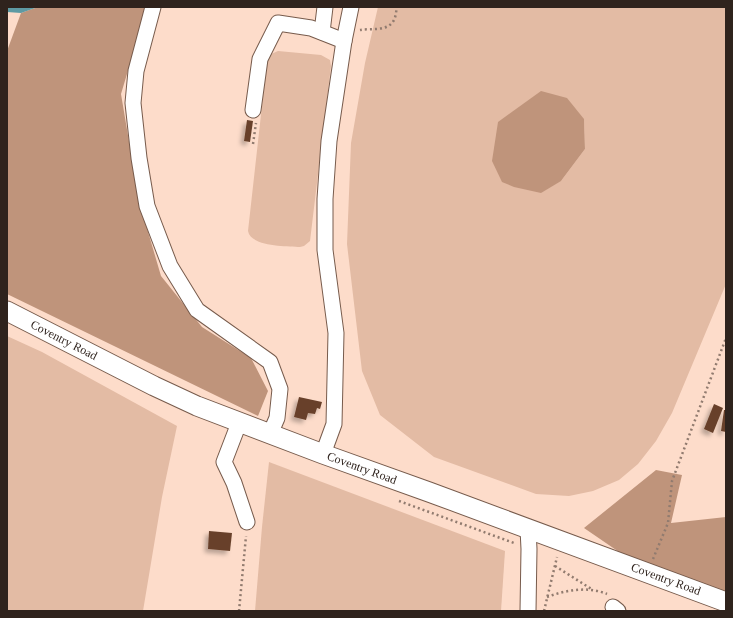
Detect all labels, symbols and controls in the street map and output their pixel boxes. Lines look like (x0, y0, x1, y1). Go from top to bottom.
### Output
street label: Coventry Road (28, 317, 100, 363)
street label: Coventry Road (325, 449, 399, 487)
street label: Coventry Road (629, 560, 703, 598)

